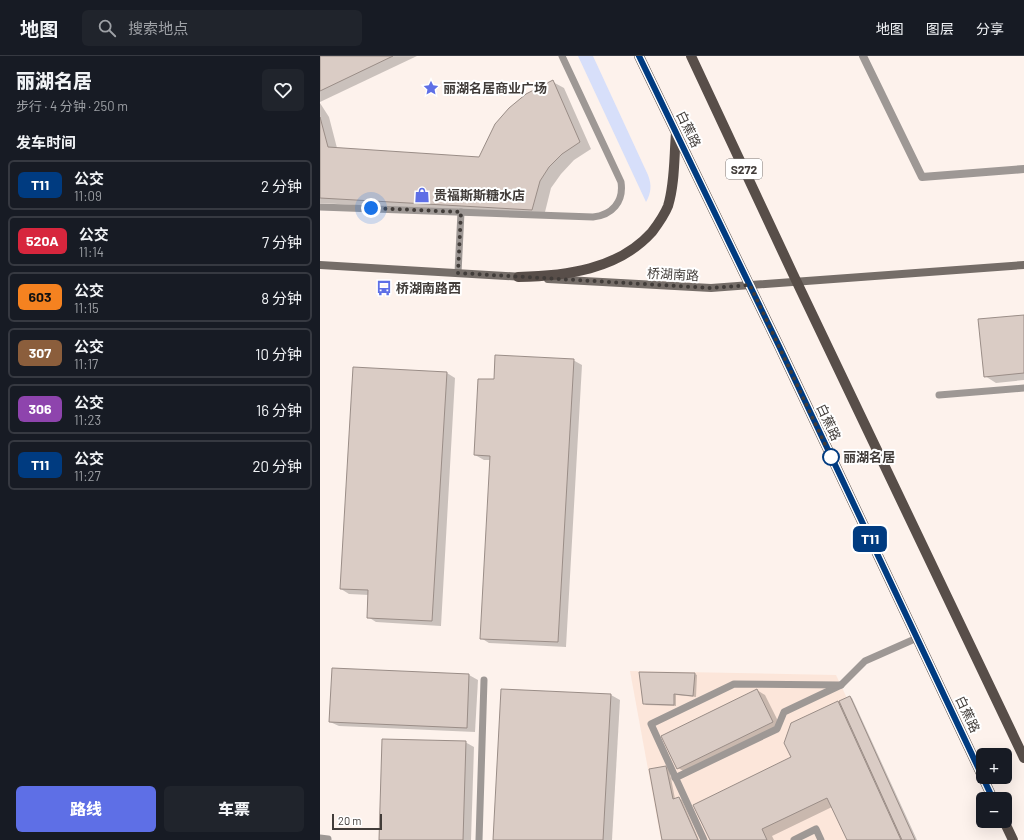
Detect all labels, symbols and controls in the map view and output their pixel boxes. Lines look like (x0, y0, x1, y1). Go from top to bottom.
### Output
search box (82, 10, 362, 46)
text: 地图 (20, 17, 58, 40)
icon: search (96, 17, 118, 39)
text: 搜索地点 (128, 19, 188, 37)
text: 地图 (876, 20, 904, 37)
text: 图层 (926, 20, 954, 37)
text: 分享 (976, 20, 1004, 37)
text: 丽湖名居 (16, 69, 92, 92)
button: heart (262, 69, 304, 111)
place icon: 丽湖名居商业广场 (422, 79, 440, 97)
place label: 丽湖名居商业广场 (443, 80, 547, 96)
text: 步行 · 4 分钟 · 250 m (16, 98, 128, 114)
street label: 白蕉路 (673, 108, 705, 150)
text: 发车时间 (16, 133, 76, 151)
road number: S272 (726, 159, 762, 179)
text: 公交 (74, 169, 104, 187)
text: T11 (31, 176, 49, 193)
text: 2 分钟 (261, 177, 302, 195)
shop icon: 贵福斯斯糖水店 (413, 186, 431, 204)
place label: 贵福斯斯糖水店 (434, 187, 525, 203)
text: 11:09 (74, 188, 102, 204)
your location (361, 198, 381, 218)
text: 公交 (79, 225, 109, 243)
text: 520A (26, 232, 59, 249)
text: 7 分钟 (262, 233, 302, 251)
text: 11:14 (79, 244, 104, 260)
street label: 桥湖南路 (647, 265, 699, 283)
bus stop icon: 桥湖南路西 (375, 279, 393, 297)
place label: 桥湖南路西 (396, 280, 461, 296)
text: 公交 (74, 281, 104, 299)
text: 603 (28, 288, 52, 305)
text: 8 分钟 (261, 289, 302, 307)
text: 11:15 (74, 300, 99, 316)
text: 公交 (74, 337, 104, 355)
text: 307 (29, 344, 51, 361)
text: 10 分钟 (255, 345, 302, 363)
text: 11:17 (74, 356, 98, 372)
text: 公交 (74, 393, 104, 411)
text: 306 (28, 400, 52, 417)
text: 16 分钟 (256, 401, 302, 419)
street label: 白蕉路 (814, 401, 844, 443)
text: 11:23 (74, 412, 101, 428)
marker: 丽湖名居 (822, 448, 840, 466)
text: 公交 (74, 449, 104, 467)
place label: 丽湖名居 (843, 449, 895, 465)
text: T11 (31, 456, 49, 473)
text: 20 分钟 (252, 457, 302, 475)
text: 11:27 (74, 468, 101, 484)
line badge: T11 (847, 526, 893, 552)
text: T11 (861, 530, 879, 547)
street label: 白蕉路 (953, 693, 983, 735)
map controls (976, 748, 1012, 828)
button: + (976, 748, 1012, 784)
button: 路线 (16, 786, 156, 832)
button: 车票 (164, 786, 304, 832)
button: − (976, 792, 1012, 828)
scale bar (332, 812, 382, 831)
text: 20 m (338, 814, 361, 827)

